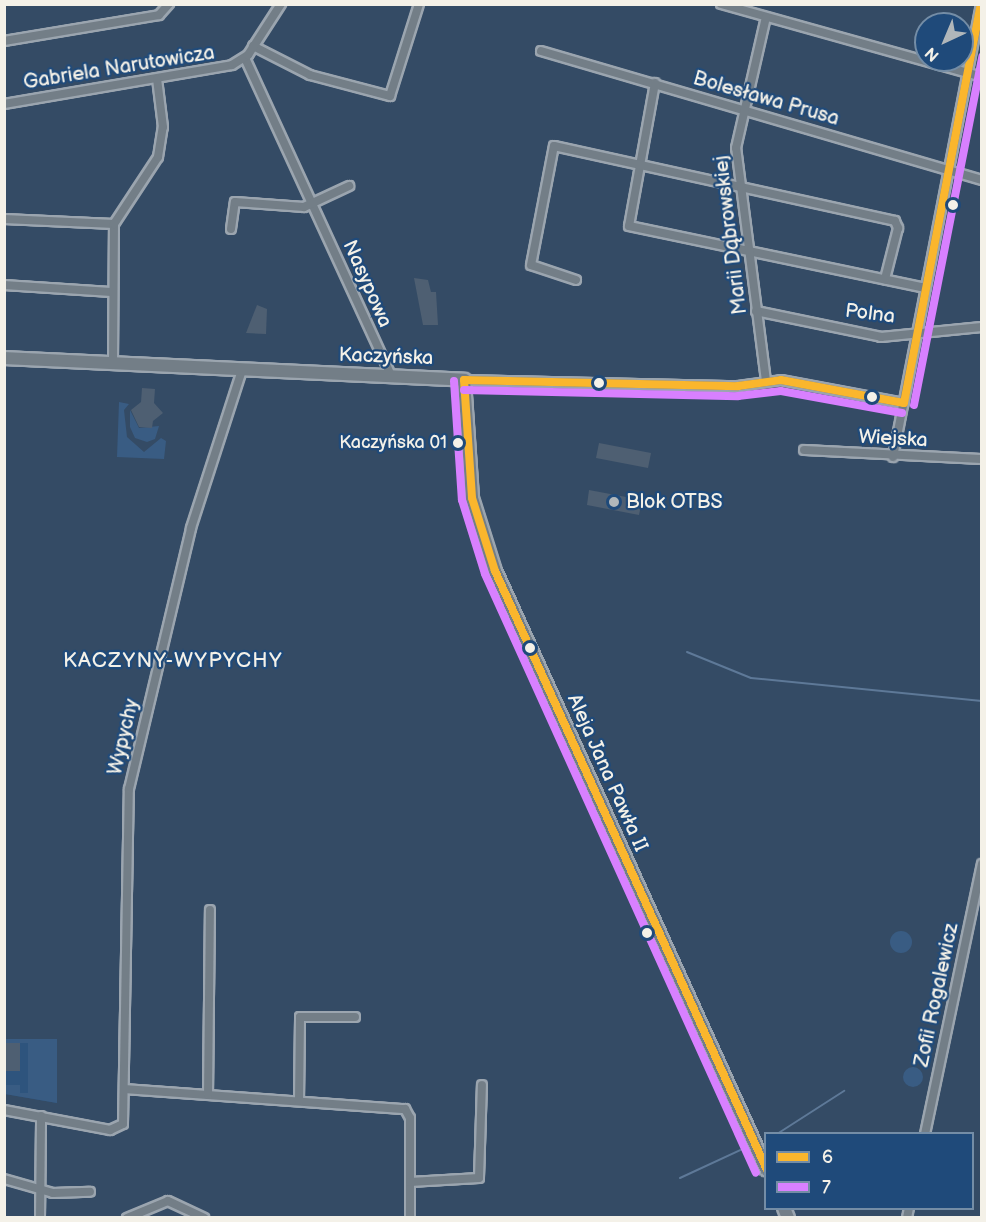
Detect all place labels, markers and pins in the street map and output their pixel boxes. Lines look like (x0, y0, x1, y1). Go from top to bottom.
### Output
unlabelled marker (947, 199, 959, 211)
unlabelled marker (593, 377, 605, 389)
unlabelled marker (866, 391, 878, 403)
place label: Kaczyńska 01 (339, 432, 447, 454)
marker: Kaczyńska 01 (452, 437, 464, 449)
place label: Blok OTBS (626, 490, 723, 514)
marker: Blok OTBS (607, 495, 621, 509)
unlabelled marker (524, 642, 536, 654)
unlabelled marker (641, 927, 653, 939)

